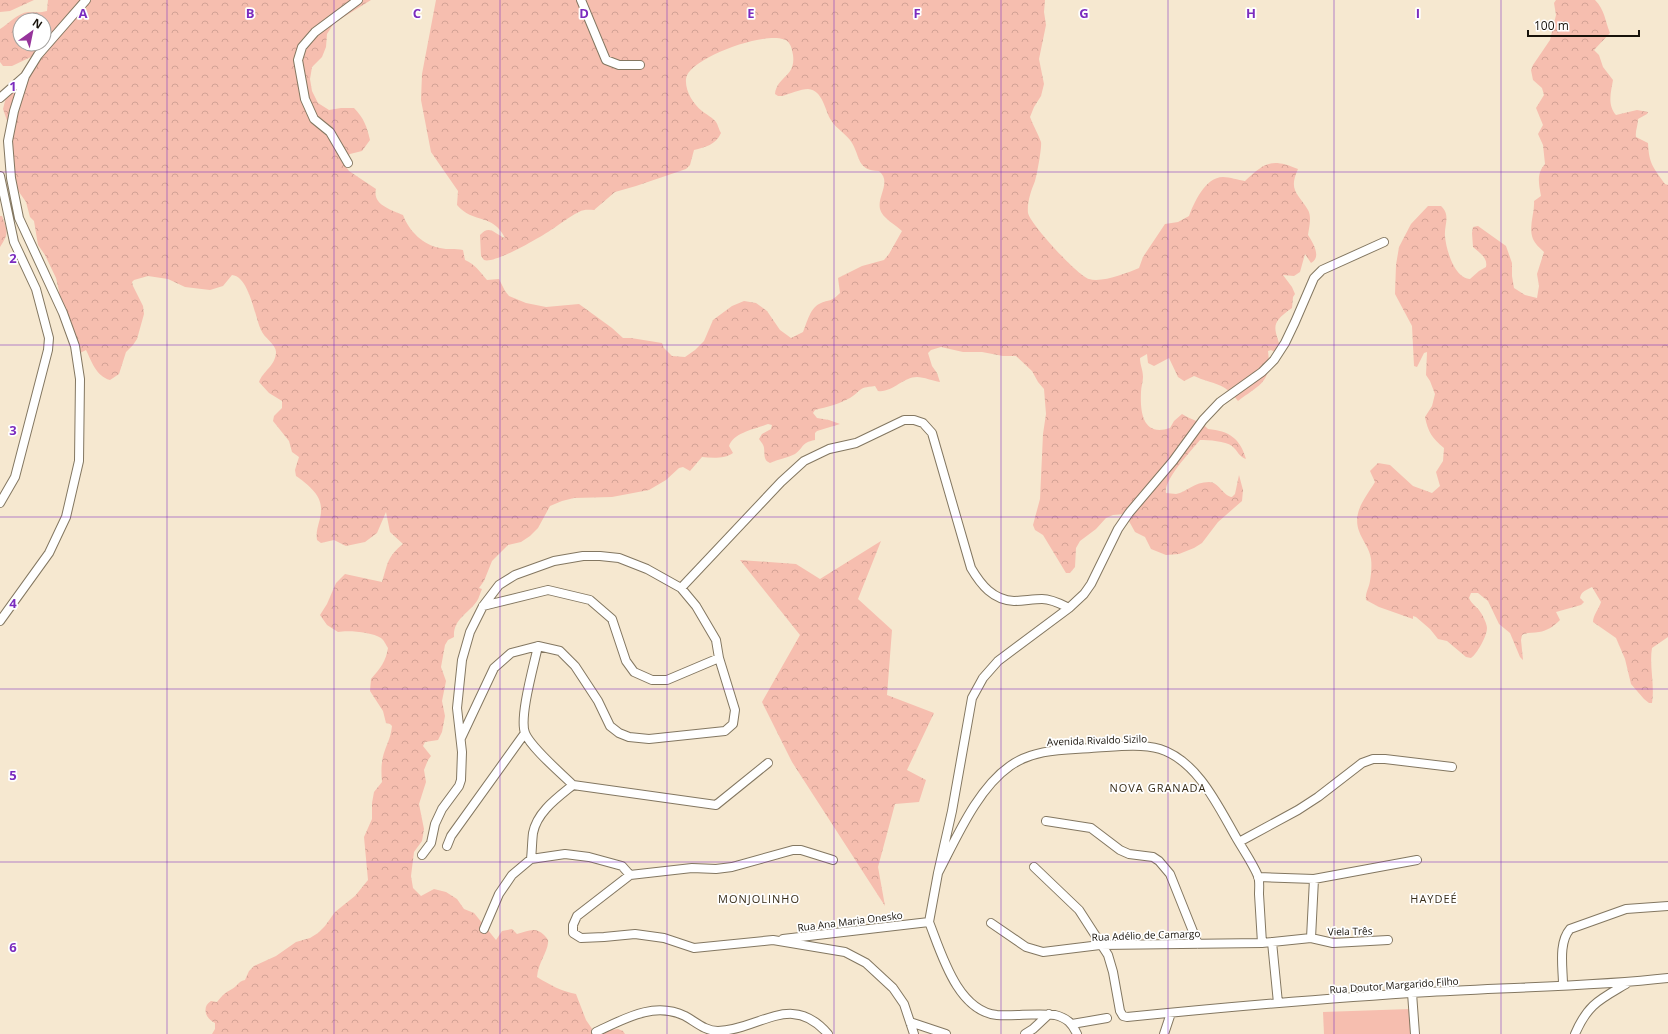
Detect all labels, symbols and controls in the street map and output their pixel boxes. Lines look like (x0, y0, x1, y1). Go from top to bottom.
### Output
text: A (79, 4, 88, 22)
text: B (246, 4, 255, 22)
text: C (413, 4, 421, 22)
text: D (579, 4, 589, 22)
text: E (747, 4, 755, 22)
text: F (913, 4, 921, 22)
text: G (1079, 4, 1089, 22)
text: H (1246, 4, 1256, 22)
text: I (1416, 4, 1420, 22)
north arrow (12, 12, 52, 52)
scale bar (1528, 12, 1639, 38)
text: N (30, 14, 46, 32)
text: 100 m (1534, 17, 1569, 34)
text: 1 (9, 77, 17, 95)
text: 2 (9, 249, 17, 267)
text: 3 (9, 421, 17, 439)
text: 4 (9, 594, 17, 612)
street label: Avenida Rivaldo Sizilo (1047, 731, 1147, 749)
text: 5 (9, 766, 17, 784)
district label: NOVA GRANADA (1109, 780, 1207, 795)
district label: MONJOLINHO (718, 891, 800, 906)
district label: HAYDEÉ (1410, 891, 1458, 906)
street label: Rua Ana Maria Onesko (797, 908, 903, 934)
street label: Viela Três (1327, 924, 1373, 938)
street label: Rua Adélio de Camargo (1091, 926, 1201, 944)
text: 6 (9, 938, 17, 956)
street label: Rua Doutor Margarido Filho (1329, 974, 1459, 996)

